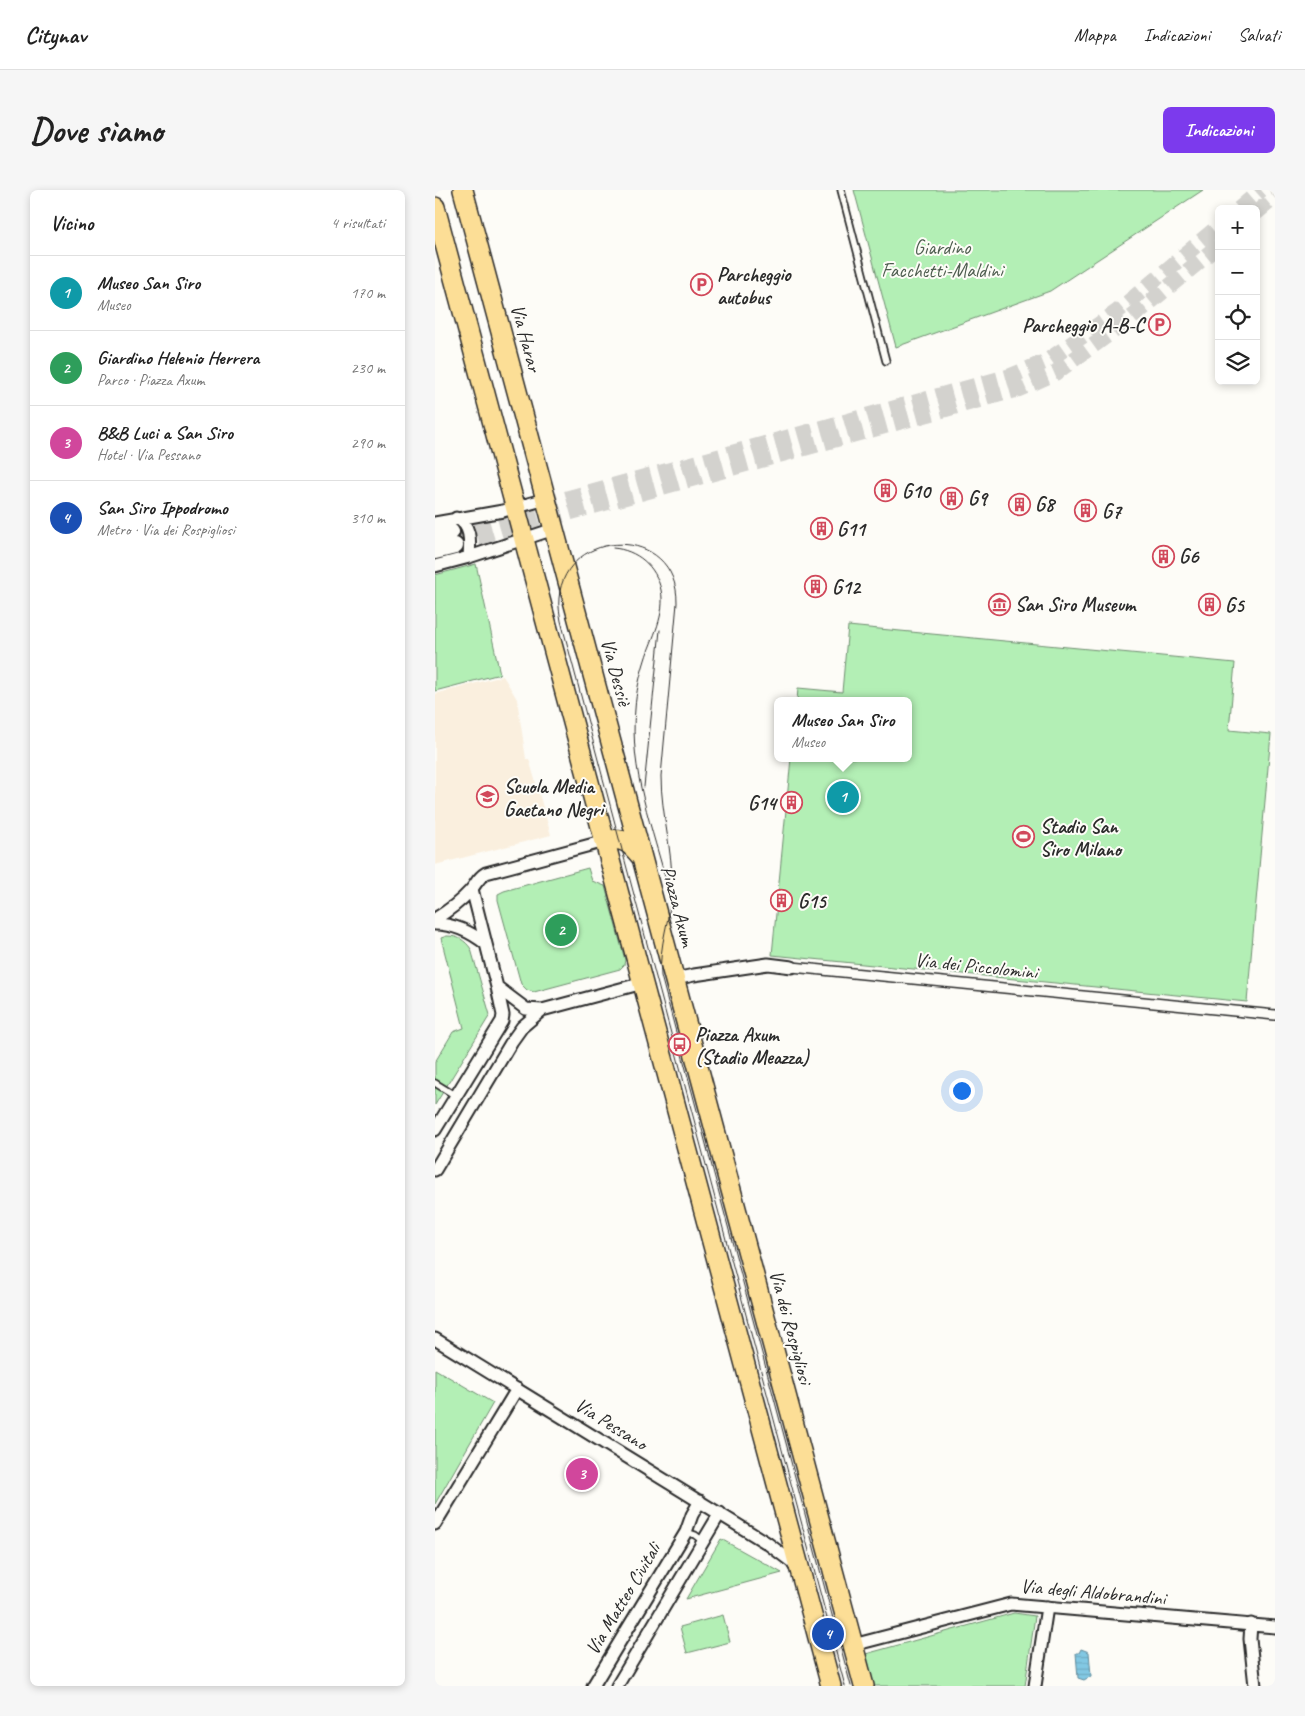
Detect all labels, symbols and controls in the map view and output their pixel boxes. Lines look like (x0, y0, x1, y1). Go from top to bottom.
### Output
text: Citynav (25, 20, 86, 50)
text: Mappa (1074, 24, 1116, 46)
text: Indicazioni (1144, 24, 1210, 46)
text: Salvati (1238, 24, 1280, 46)
button: Indicazioni (1163, 107, 1275, 153)
text: Dove siamo (30, 108, 163, 153)
map controls (1215, 205, 1260, 385)
button: + (1215, 205, 1260, 250)
text: Vicino (50, 210, 93, 236)
text: 4 risultati (331, 213, 385, 233)
park label: Giardino Facchetti-Maldini (881, 235, 1005, 283)
button: − (1215, 250, 1260, 295)
place label: Parcheggio autobus (717, 262, 792, 310)
text: Museo San Siro (97, 271, 200, 295)
parking icon: Parcheggio autobus (689, 273, 713, 297)
text: 1 (62, 283, 70, 303)
text: 170 m (351, 283, 385, 303)
text: Museo (97, 295, 131, 315)
button: locate (1215, 295, 1260, 340)
street label: Via Harar (505, 301, 547, 376)
place label: Parcheggio A-B-C (1022, 313, 1146, 338)
parking icon: Parcheggio A-B-C (1148, 313, 1172, 337)
button: layers (1215, 340, 1260, 385)
text: Giardino Helenio Herrera (97, 346, 259, 370)
text: 2 (62, 358, 70, 378)
text: 230 m (351, 358, 385, 378)
text: Parco · Piazza Axum (97, 370, 204, 390)
text: B&B Luci a San Siro (97, 421, 233, 445)
text: 3 (62, 433, 70, 453)
text: 290 m (351, 433, 385, 453)
text: Hotel · Via Pessano (97, 445, 200, 465)
building icon: G10 (874, 479, 898, 503)
place label: G10 (902, 479, 932, 504)
building icon: G9 (940, 486, 964, 510)
place label: G9 (968, 486, 989, 511)
building icon: G8 (1007, 492, 1031, 516)
place label: G8 (1035, 492, 1057, 517)
text: San Siro Ippodromo (97, 496, 228, 520)
building icon: G7 (1074, 499, 1098, 523)
place label: G7 (1102, 499, 1123, 524)
text: 4 (62, 508, 70, 528)
text: 310 m (351, 508, 385, 528)
building icon: G11 (809, 517, 833, 541)
place label: G11 (837, 517, 867, 542)
text: Metro · Via dei Rospigliosi (97, 520, 235, 540)
building icon: G6 (1151, 544, 1175, 568)
place label: G6 (1179, 544, 1200, 569)
building icon: G12 (804, 575, 828, 599)
place label: G12 (832, 575, 862, 600)
museum icon: San Siro Museum (987, 592, 1011, 616)
place label: San Siro Museum (1015, 592, 1137, 617)
building icon: G5 (1197, 593, 1221, 617)
place label: G5 (1225, 593, 1246, 618)
street label: Via Dessiè (595, 636, 637, 710)
popup (774, 697, 912, 762)
text: Museo San Siro (791, 708, 895, 732)
text: Museo (791, 732, 825, 752)
place label: Scuola Media Gaetano Negri (504, 774, 606, 822)
pin: 1 (827, 778, 859, 816)
school or university icon: Scuola Media Gaetano Negri (476, 785, 500, 809)
place label: G14 (748, 791, 779, 816)
building icon: G14 (780, 791, 804, 815)
place label: Stadio San Siro Milano (1040, 814, 1123, 862)
sports icon: Stadio San Siro Milano (1012, 825, 1036, 849)
street label: Piazza Axum (655, 863, 701, 951)
building icon: G15 (770, 889, 794, 913)
place label: G15 (798, 889, 828, 914)
pin: 2 (545, 911, 577, 949)
street label: Via dei Piccolomini (913, 947, 1041, 985)
place label: Piazza Axum (Stadio Meazza) (695, 1022, 810, 1070)
bus stop icon: Piazza Axum (Stadio Meazza) (667, 1033, 691, 1057)
your location (949, 1078, 975, 1104)
street label: Via dei Rospigliosi (764, 1267, 819, 1389)
street label: Via Pessano (570, 1392, 653, 1457)
pin: 3 (566, 1455, 598, 1493)
street label: Via Matteo Civitali (580, 1537, 667, 1659)
street label: Via degli Aldobrandini (1019, 1573, 1169, 1611)
pin: 4 (812, 1615, 844, 1653)

